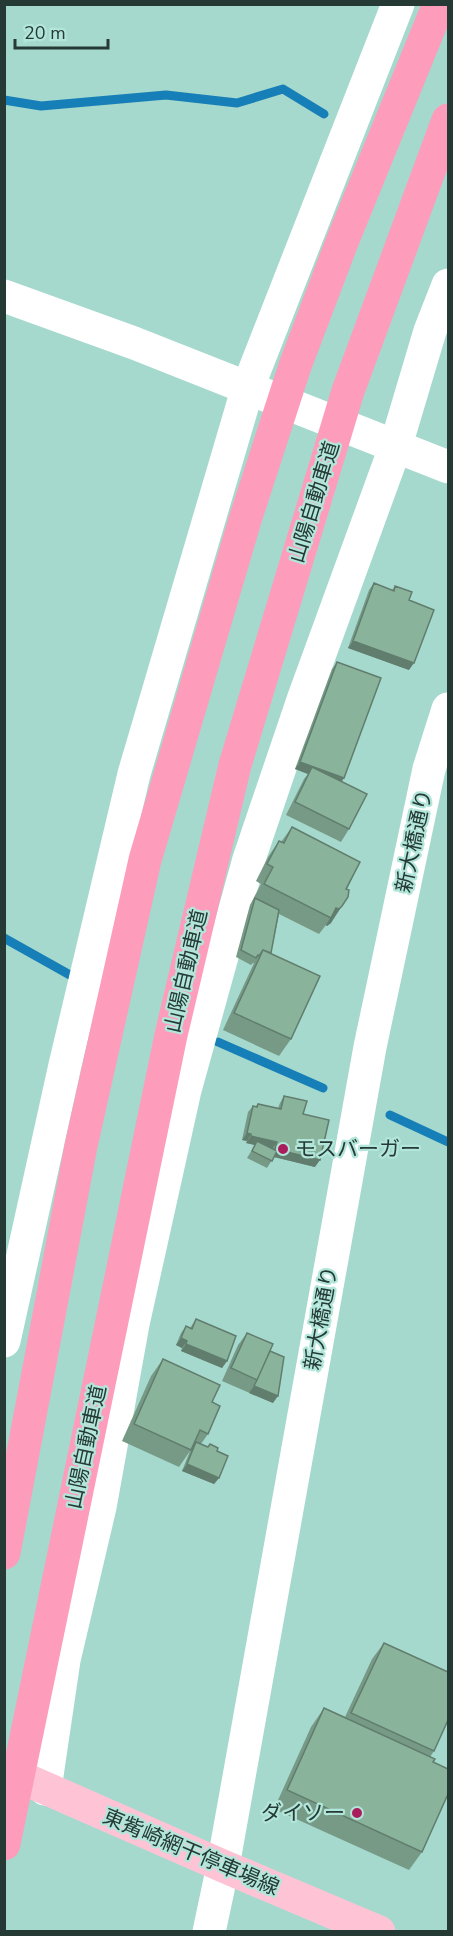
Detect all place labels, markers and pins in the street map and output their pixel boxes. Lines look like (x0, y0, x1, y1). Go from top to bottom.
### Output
place label: モスバーガー (295, 1135, 421, 1163)
marker: モスバーガー (276, 1142, 290, 1156)
place label: ダイソー (261, 1799, 345, 1827)
marker: ダイソー (350, 1806, 364, 1820)

